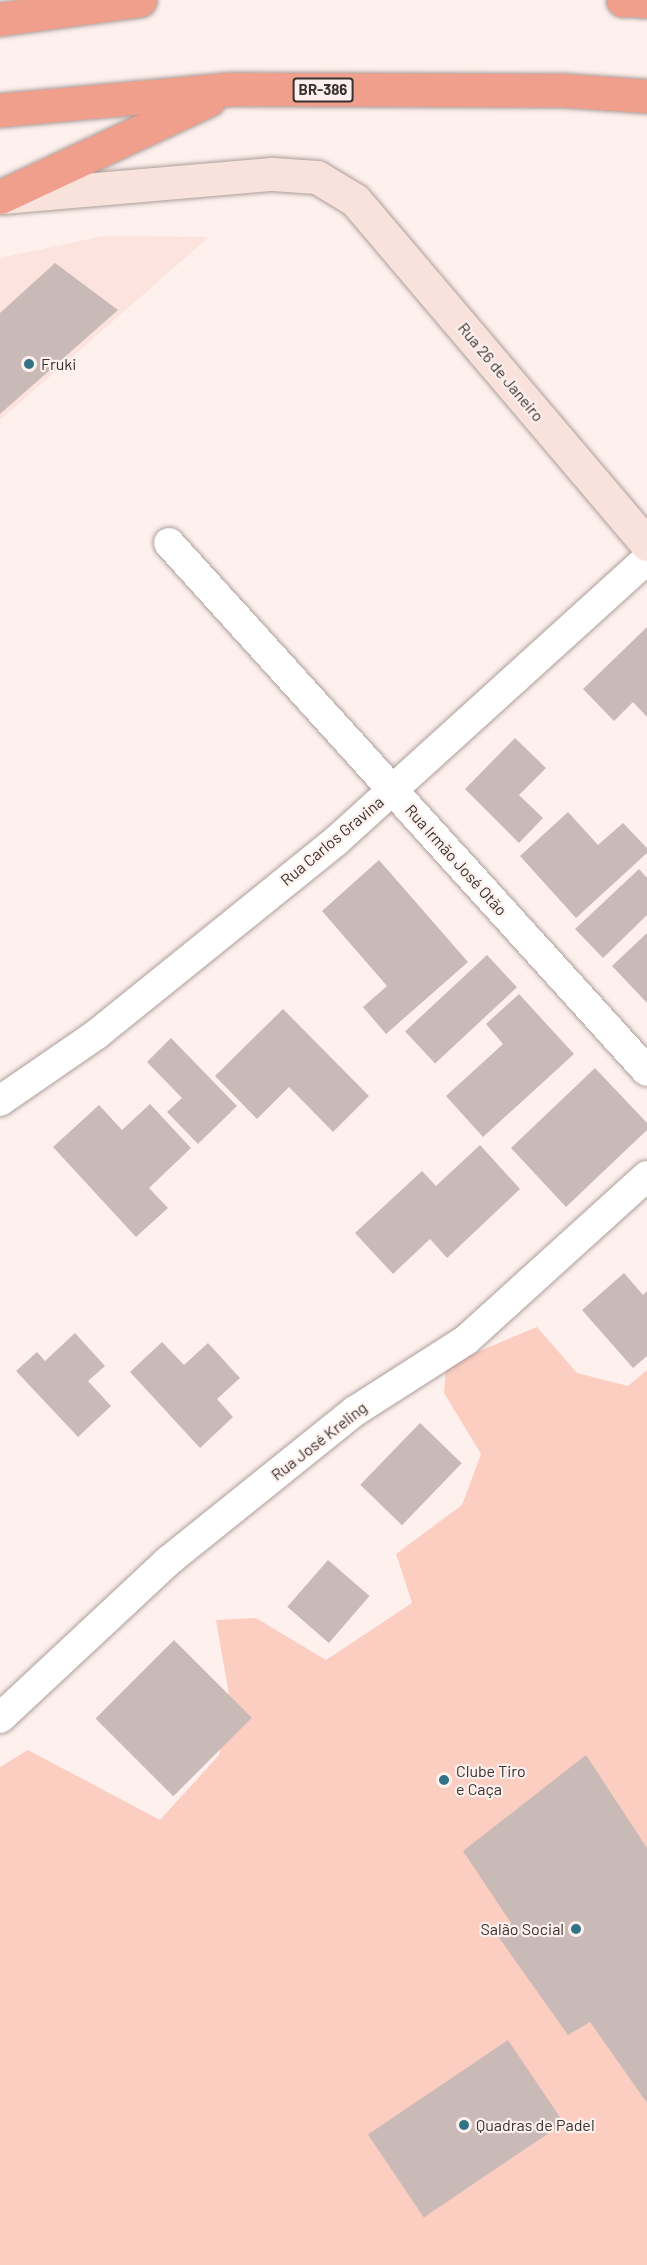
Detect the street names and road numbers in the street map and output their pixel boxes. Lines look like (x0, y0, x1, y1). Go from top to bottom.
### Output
road number: BR-386 (292, 78, 354, 102)
street label: Rua 26 de Janeiro (454, 319, 548, 425)
street label: Rua Carlos Gravina (276, 792, 388, 890)
street label: Rua Irmão José Otão (401, 801, 511, 919)
street label: Rua José Kreling (267, 1398, 371, 1484)

